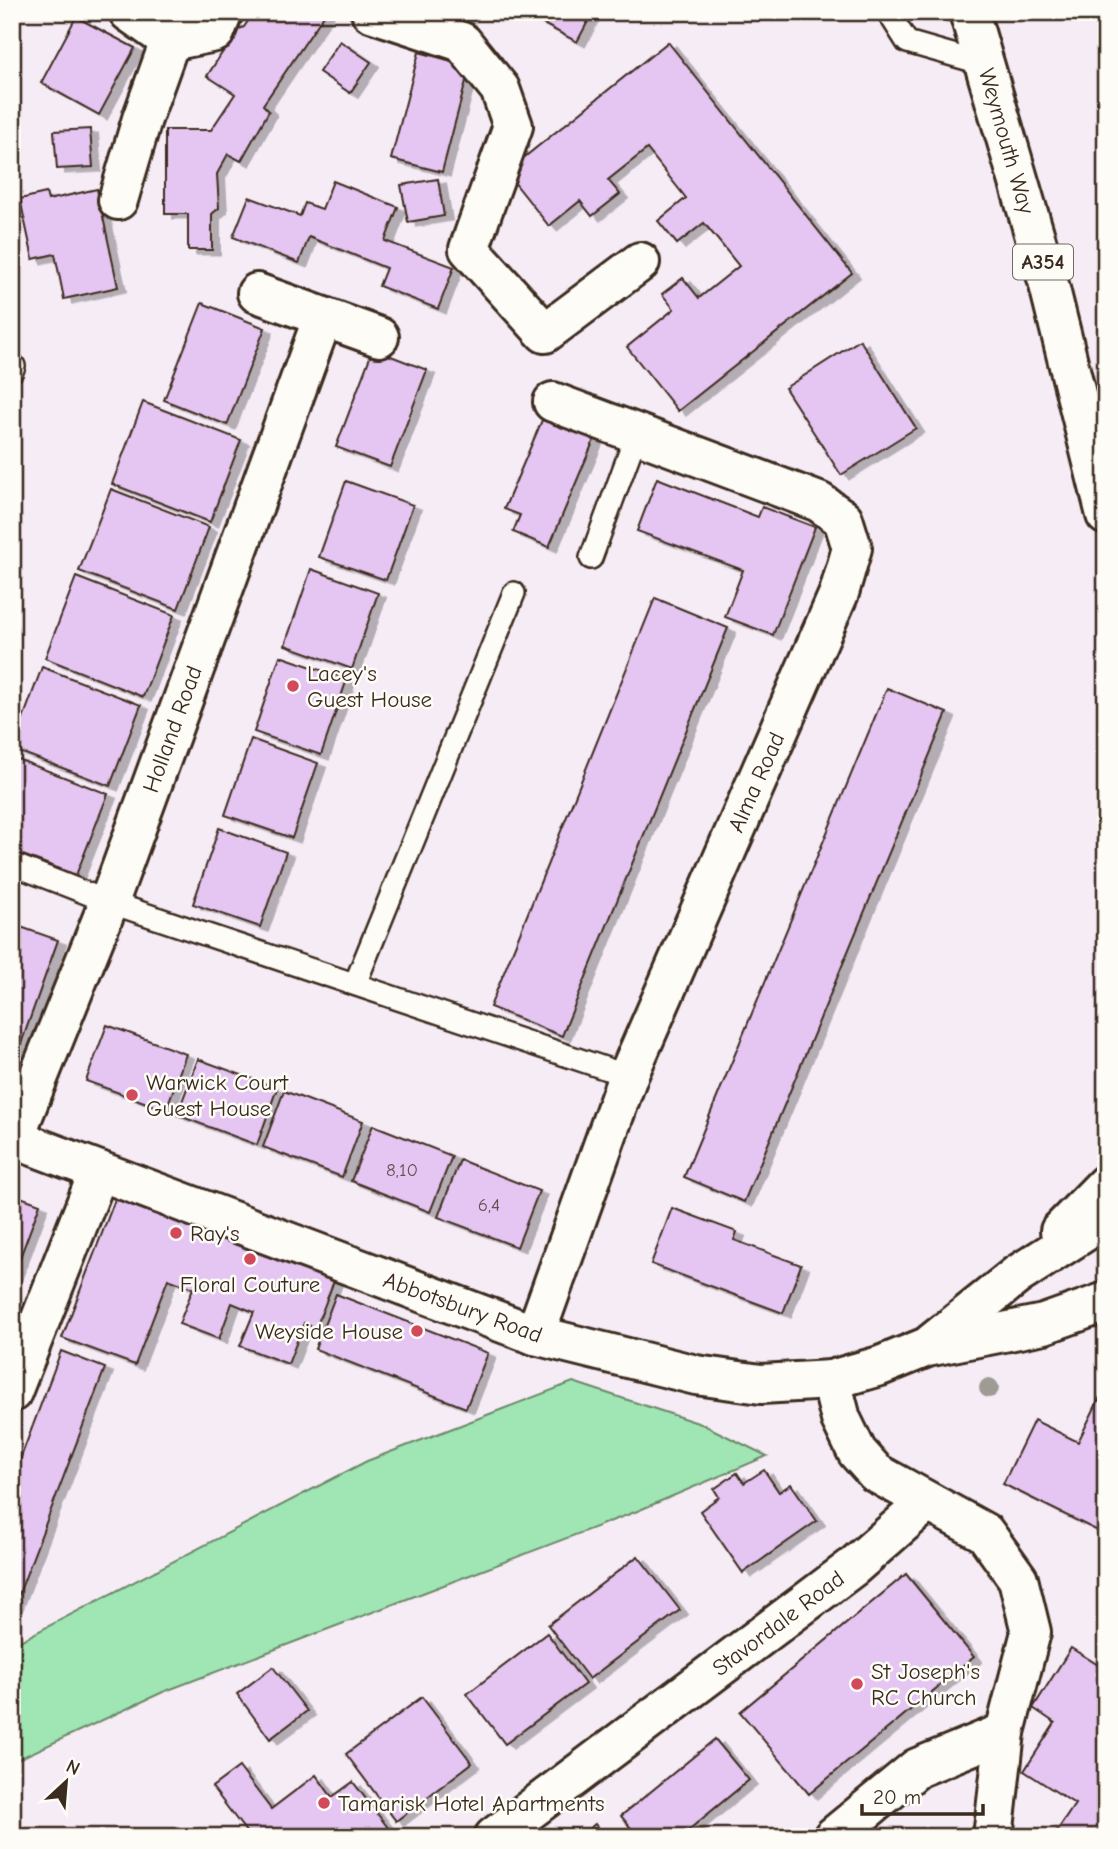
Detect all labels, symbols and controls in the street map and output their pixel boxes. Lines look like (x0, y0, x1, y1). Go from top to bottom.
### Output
street label: Weymouth Way (973, 65, 1040, 218)
road number: A354 (1013, 244, 1073, 280)
place label: Lacey's Guest House (307, 660, 432, 713)
street label: Holland Road (137, 662, 208, 796)
marker: Lacey's Guest House (285, 678, 301, 694)
street label: Alma Road (722, 728, 790, 836)
place label: Warwick Court Guest House (146, 1069, 289, 1122)
marker: Warwick Court Guest House (124, 1087, 140, 1103)
house number: 8,10 (386, 1159, 418, 1181)
house number: 6,4 (478, 1194, 500, 1216)
place label: Ray's (190, 1220, 240, 1247)
marker: Ray's (168, 1225, 184, 1241)
marker: Floral Couture (242, 1251, 258, 1267)
street label: Abbotsbury Road (380, 1266, 546, 1349)
place label: Floral Couture (180, 1271, 320, 1298)
place label: Weyside House (255, 1318, 403, 1345)
marker: Weyside House (409, 1323, 425, 1339)
street label: Stavordale Road (707, 1565, 850, 1682)
place label: St Joseph's RC Church (871, 1658, 980, 1711)
marker: St Joseph's RC Church (849, 1676, 865, 1692)
north arrow (32, 1748, 102, 1818)
text: N (63, 1755, 83, 1780)
scale bar (862, 1772, 983, 1816)
text: 20 m (873, 1785, 921, 1809)
place label: Tamarisk Hotel Apartments (338, 1790, 605, 1817)
marker: Tamarisk Hotel Apartments (316, 1795, 332, 1811)

